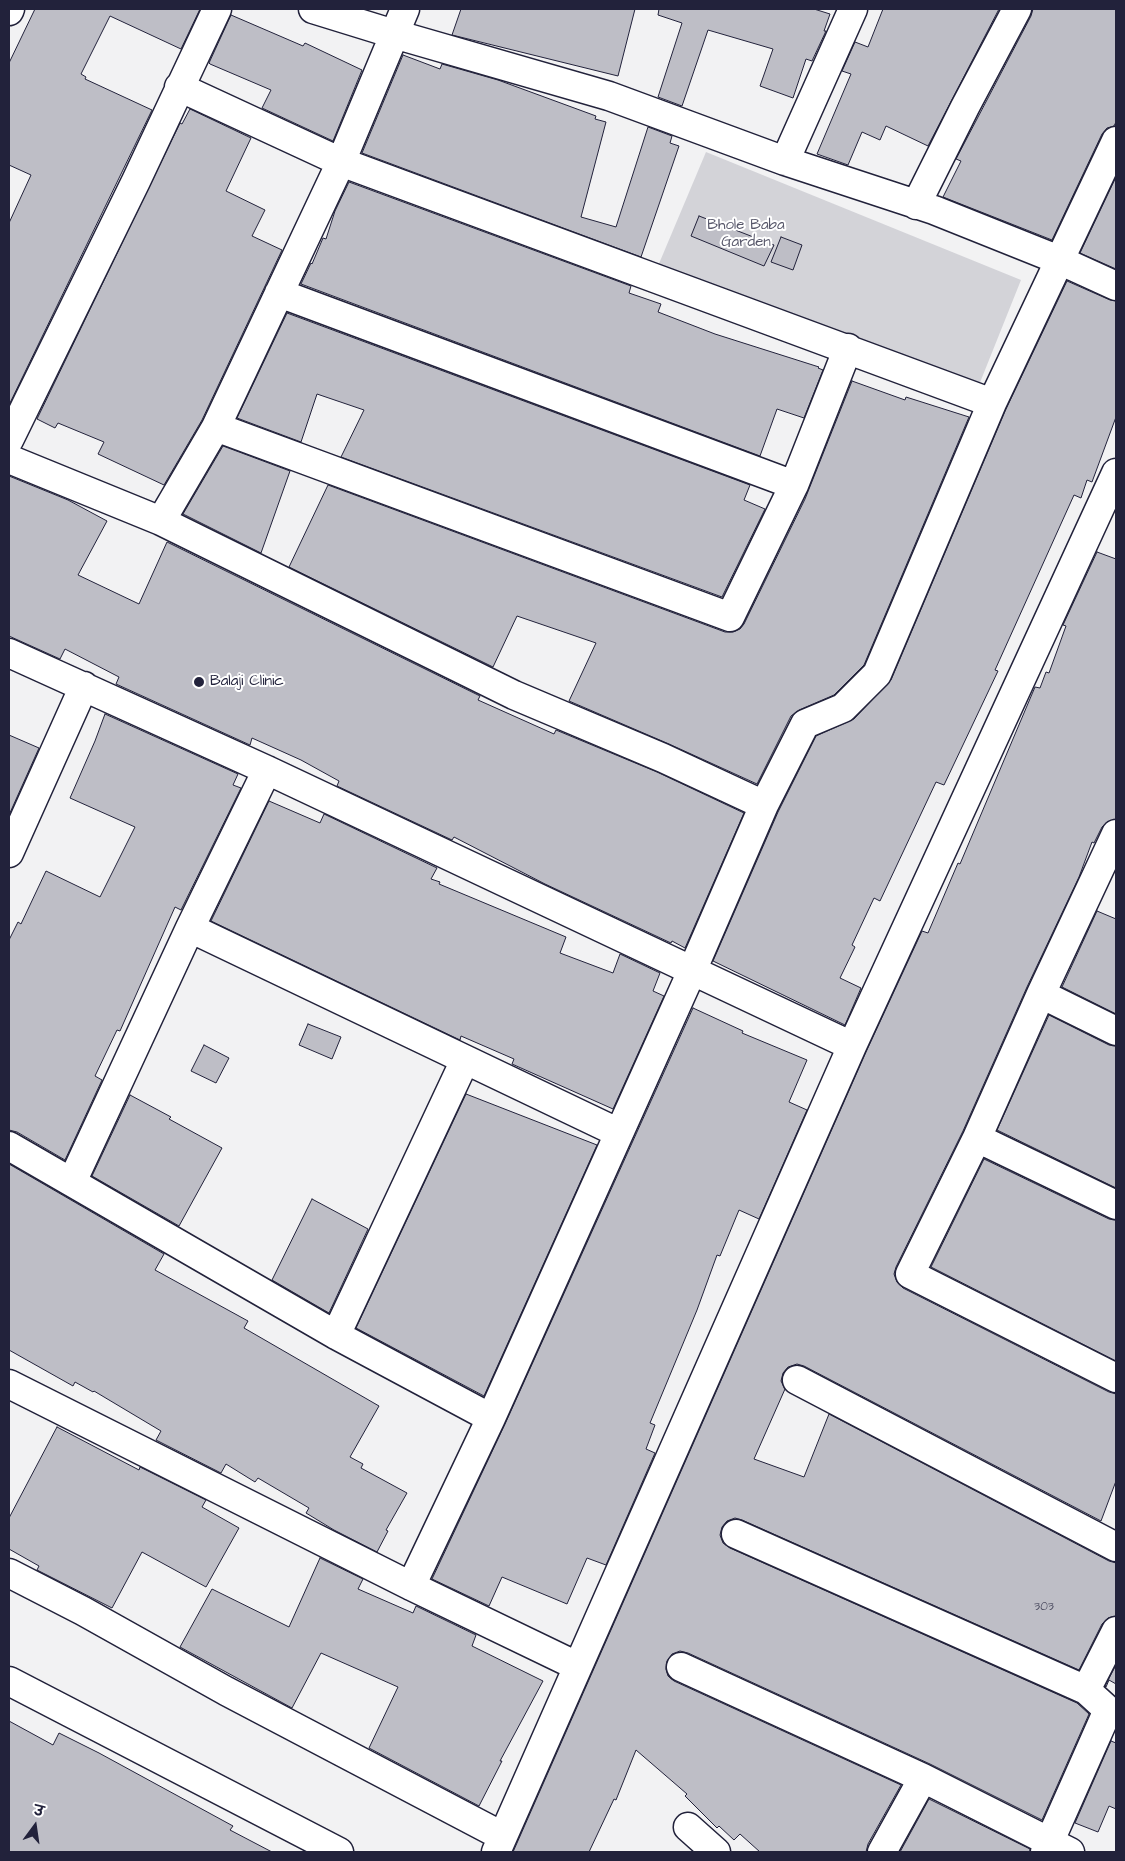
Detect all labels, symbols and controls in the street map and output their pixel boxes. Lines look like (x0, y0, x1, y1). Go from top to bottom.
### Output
park label: Bhole Baba Garden (707, 217, 785, 252)
place label: Balaji Clinic (210, 673, 284, 691)
marker: Balaji Clinic (192, 675, 206, 689)
house number: 303 (1034, 1600, 1054, 1614)
north arrow (10, 1801, 60, 1851)
text: उ (32, 1801, 46, 1822)

